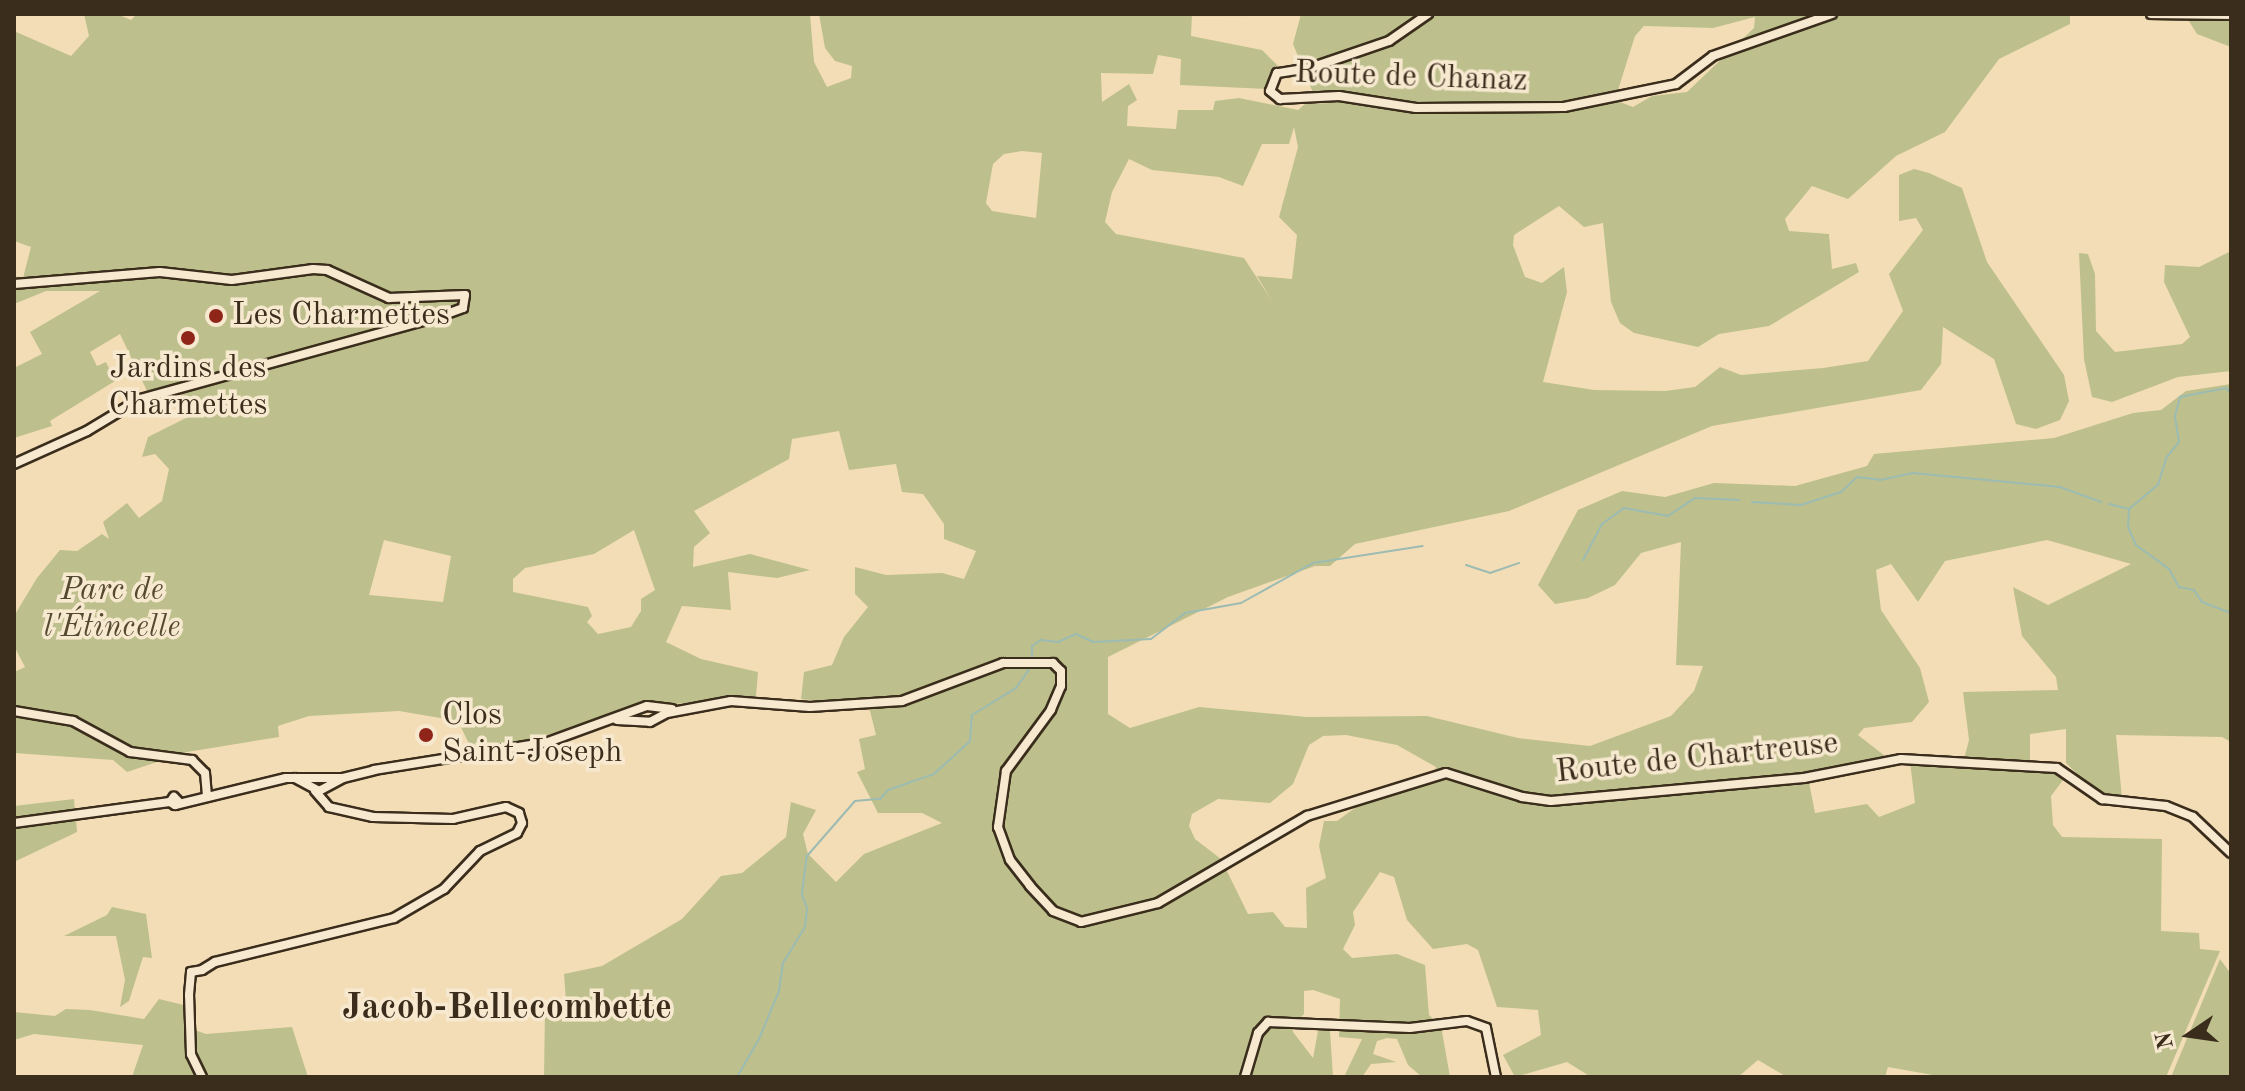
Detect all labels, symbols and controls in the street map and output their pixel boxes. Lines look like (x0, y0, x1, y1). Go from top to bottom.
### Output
street label: Route de Chanaz (1294, 55, 1528, 101)
place label: Les Charmettes (232, 297, 450, 335)
marker: Les Charmettes (207, 307, 225, 325)
marker: Jardins des Charmettes (179, 329, 197, 347)
place label: Jardins des Charmettes (109, 351, 267, 426)
park label: Parc de l'Étincelle (44, 573, 180, 648)
place label: Clos Saint-Joseph (442, 698, 622, 773)
street label: Route de Chartreuse (1554, 725, 1840, 793)
marker: Clos Saint-Joseph (417, 726, 435, 744)
district label: Jacob-Bellecombette (342, 988, 672, 1032)
north arrow (2149, 995, 2229, 1075)
text: N (2153, 1030, 2178, 1051)

